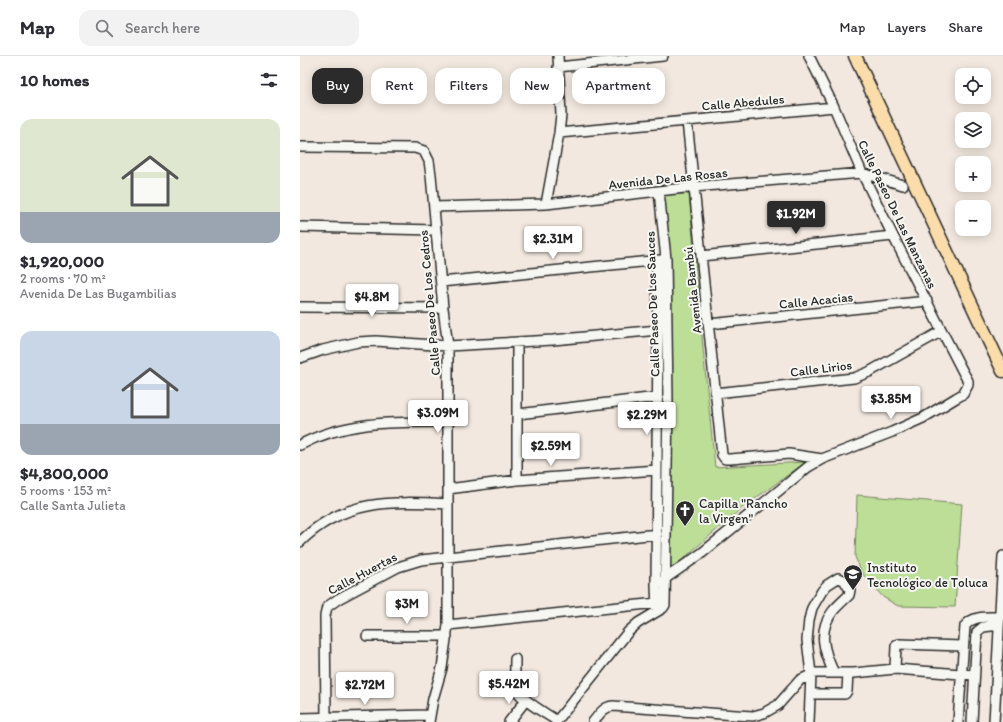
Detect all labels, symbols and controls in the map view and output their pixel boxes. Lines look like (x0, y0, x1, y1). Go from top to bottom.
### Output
search box (79, 10, 359, 46)
text: Map (20, 16, 55, 39)
icon: search (93, 17, 115, 39)
text: Search here (125, 19, 200, 37)
text: Map (840, 19, 865, 36)
text: Layers (887, 19, 926, 36)
text: Share (948, 19, 983, 36)
chip: Buy (312, 68, 363, 104)
chip: Rent (371, 68, 427, 104)
chip: Filters (435, 68, 502, 104)
chip: New (510, 68, 564, 104)
chip: Apartment (572, 68, 665, 104)
map controls (955, 68, 991, 236)
button: locate (955, 68, 991, 104)
icon: filters (258, 69, 280, 91)
text: 10 homes (20, 70, 89, 90)
street label: Calle Abedules (701, 91, 785, 114)
button: layers (955, 112, 991, 148)
street label: Calle Paseo De Las Manzanas (855, 137, 940, 291)
icon: home (114, 145, 186, 217)
button: + (955, 156, 991, 192)
street label: Avenida De Las Rosas (608, 165, 729, 192)
button: − (955, 200, 991, 236)
pin: $1.92M (763, 201, 829, 235)
text: $1.92M (776, 206, 816, 221)
pin: $2.31M (520, 226, 586, 260)
street label: Calle Paseo De Los Cedros (416, 229, 443, 376)
text: $2.31M (533, 231, 573, 246)
street label: Calle Paseo De Los Sauces (642, 231, 663, 377)
street label: Avenida Bambú (680, 246, 705, 334)
text: $1,920,000 (20, 251, 104, 271)
text: 2 rooms · 70 m² (20, 271, 106, 286)
pin: $4.8M (344, 284, 400, 318)
text: Avenida De Las Bugambilias (20, 286, 177, 301)
text: $4.8M (355, 289, 389, 304)
street label: Calle Acacias (778, 289, 854, 312)
icon: home (114, 357, 186, 429)
street label: Calle Lirios (789, 357, 853, 380)
pin: $3.85M (858, 386, 924, 420)
text: $3.85M (870, 391, 912, 406)
pin: $3.09M (405, 400, 471, 434)
pin: $2.29M (614, 402, 680, 436)
text: $3.09M (417, 405, 459, 420)
text: $2.29M (627, 407, 667, 422)
pin: $2.59M (518, 433, 584, 467)
text: $2.59M (531, 438, 571, 453)
text: $4,800,000 (20, 463, 109, 483)
text: 5 rooms · 153 m² (20, 483, 111, 498)
place label: Capilla "Rancho la Virgen" (699, 496, 788, 526)
text: Calle Santa Julieta (20, 498, 126, 513)
church icon: Capilla "Rancho la Virgen" (674, 499, 696, 527)
street label: Calle Huertas (325, 549, 400, 598)
place label: Instituto Tecnológico de Toluca (867, 560, 988, 590)
school or university icon: Instituto Tecnológico de Toluca (842, 563, 864, 591)
pin: $3M (388, 591, 426, 625)
text: $3M (395, 596, 419, 611)
pin: $5.42M (476, 671, 542, 705)
pin: $2.72M (332, 672, 398, 706)
text: $5.42M (488, 676, 530, 691)
text: $2.72M (345, 677, 385, 692)

